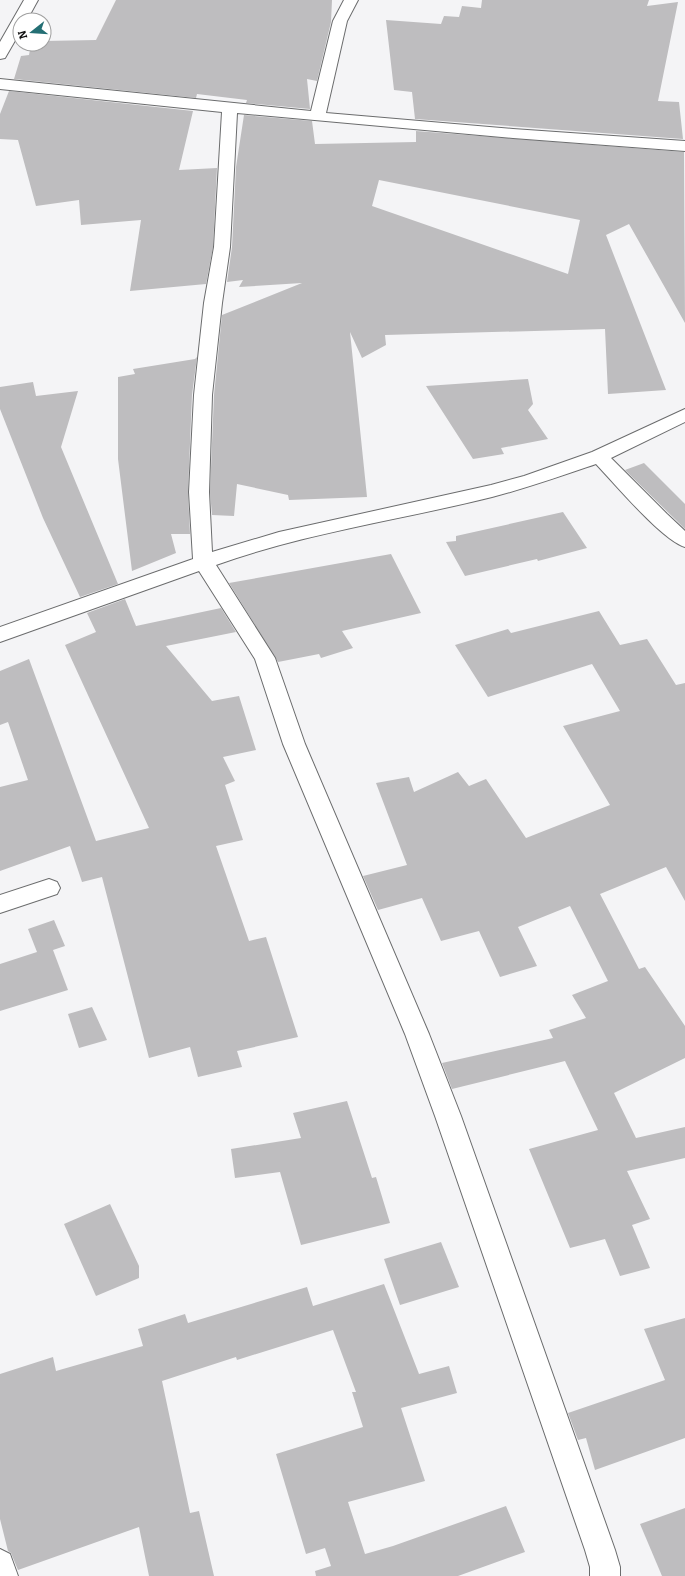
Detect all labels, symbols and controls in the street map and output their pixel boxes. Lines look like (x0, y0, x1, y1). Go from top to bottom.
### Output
north arrow (12, 12, 52, 52)
text: N (15, 28, 30, 41)

